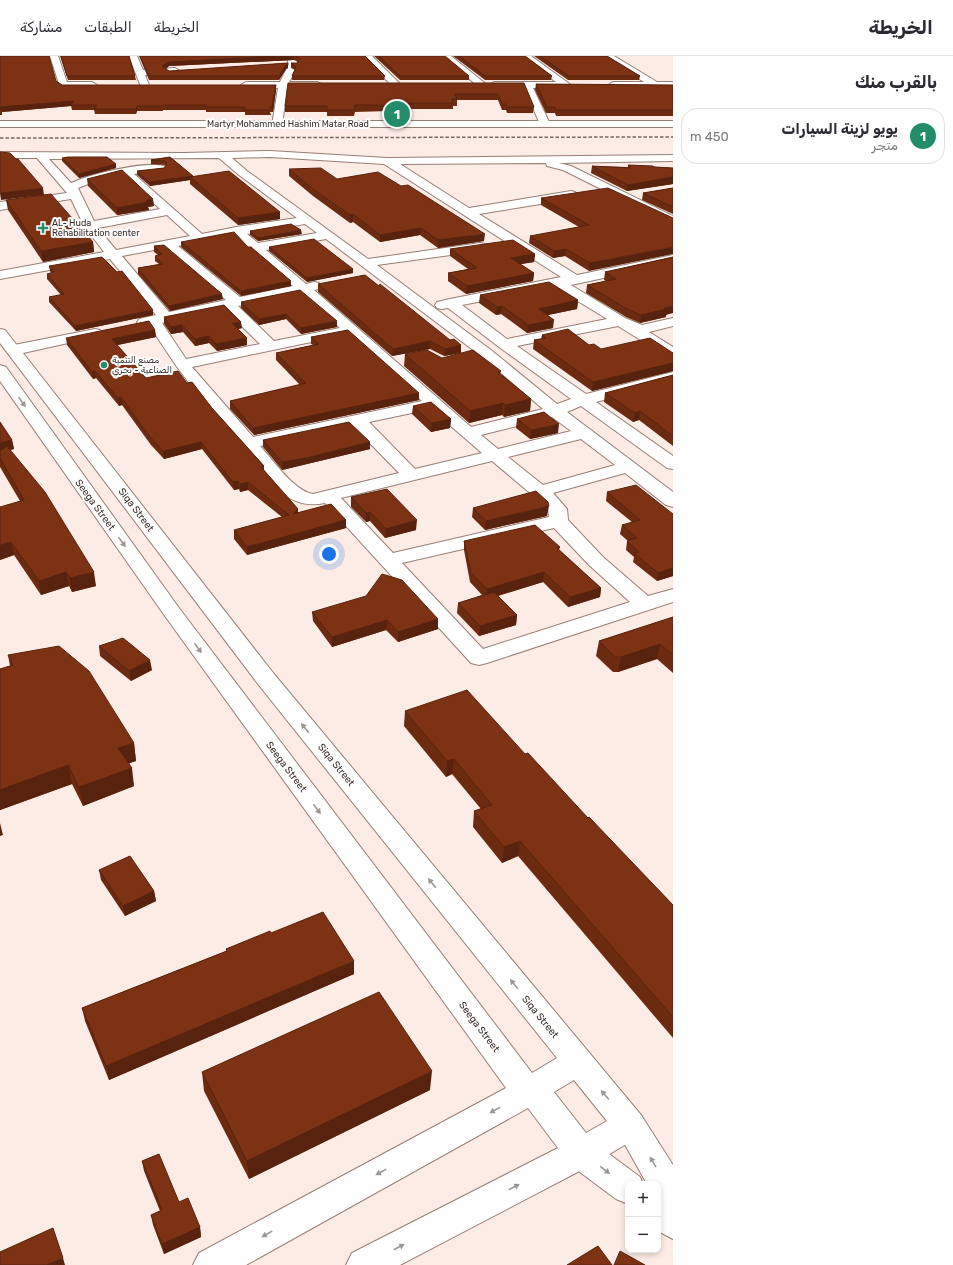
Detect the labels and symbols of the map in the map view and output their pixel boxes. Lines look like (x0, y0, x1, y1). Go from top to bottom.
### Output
pin: 1 (384, 99, 410, 129)
street label: Martyr Mohammed Hashim Matar Road (207, 119, 369, 129)
place label: AL- Huda Rehabilitation center (52, 218, 140, 238)
marker: AL- Huda Rehabilitation center (37, 222, 49, 234)
place label: مصنع التنمية الصناعية - بحري (112, 355, 172, 377)
marker: مصنع التنمية الصناعية - بحري (99, 360, 109, 370)
one-way arrow (18, 397, 26, 408)
street label: Seega Street (72, 477, 118, 533)
street label: Siqa Street (116, 486, 156, 534)
one-way arrow (118, 537, 126, 548)
your location (319, 544, 339, 564)
one-way arrow (194, 643, 202, 653)
one-way arrow (301, 722, 310, 733)
street label: Seega Street (263, 739, 309, 795)
street label: Siqa Street (315, 741, 357, 789)
one-way arrow (313, 803, 321, 814)
one-way arrow (427, 878, 436, 888)
one-way arrow (509, 978, 518, 989)
street label: Siqa Street (519, 993, 561, 1041)
street label: Seega Street (456, 999, 502, 1055)
one-way arrow (600, 1090, 609, 1101)
one-way arrow (489, 1107, 501, 1114)
one-way arrow (649, 1156, 656, 1168)
one-way arrow (599, 1166, 610, 1174)
one-way arrow (375, 1169, 387, 1176)
one-way arrow (508, 1184, 520, 1191)
one-way arrow (261, 1231, 273, 1238)
one-way arrow (393, 1244, 405, 1250)

